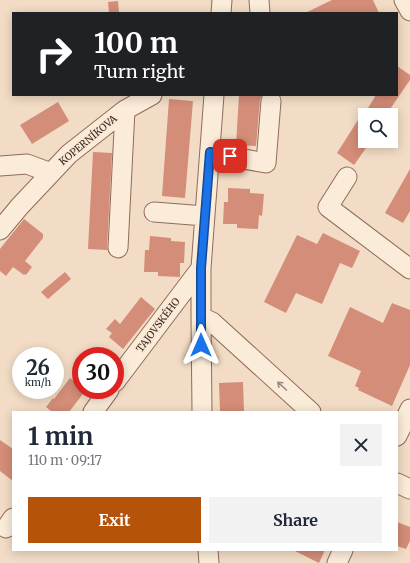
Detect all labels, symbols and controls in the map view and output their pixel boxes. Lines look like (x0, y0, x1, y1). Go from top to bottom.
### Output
text: 100 m (94, 25, 178, 61)
icon: right (28, 28, 80, 80)
text: Turn right (94, 60, 185, 83)
map controls (358, 108, 398, 148)
button: search (358, 108, 398, 148)
street label: KOPERNÍKOVA (56, 111, 120, 168)
pin (213, 139, 247, 173)
icon: arrive (219, 145, 241, 167)
street label: TAJOVSKÉHO (132, 295, 183, 355)
position arrow (180, 324, 222, 366)
speed limit sign: 30 (72, 347, 124, 399)
text: 26 (26, 355, 50, 380)
text: km/h (25, 376, 51, 389)
one-way arrow (277, 381, 288, 390)
text: 1 min (28, 421, 93, 452)
button: close (340, 424, 382, 466)
text: 110 m · 09:17 (28, 452, 102, 469)
button: Exit (28, 497, 201, 543)
button: Share (209, 497, 382, 543)

